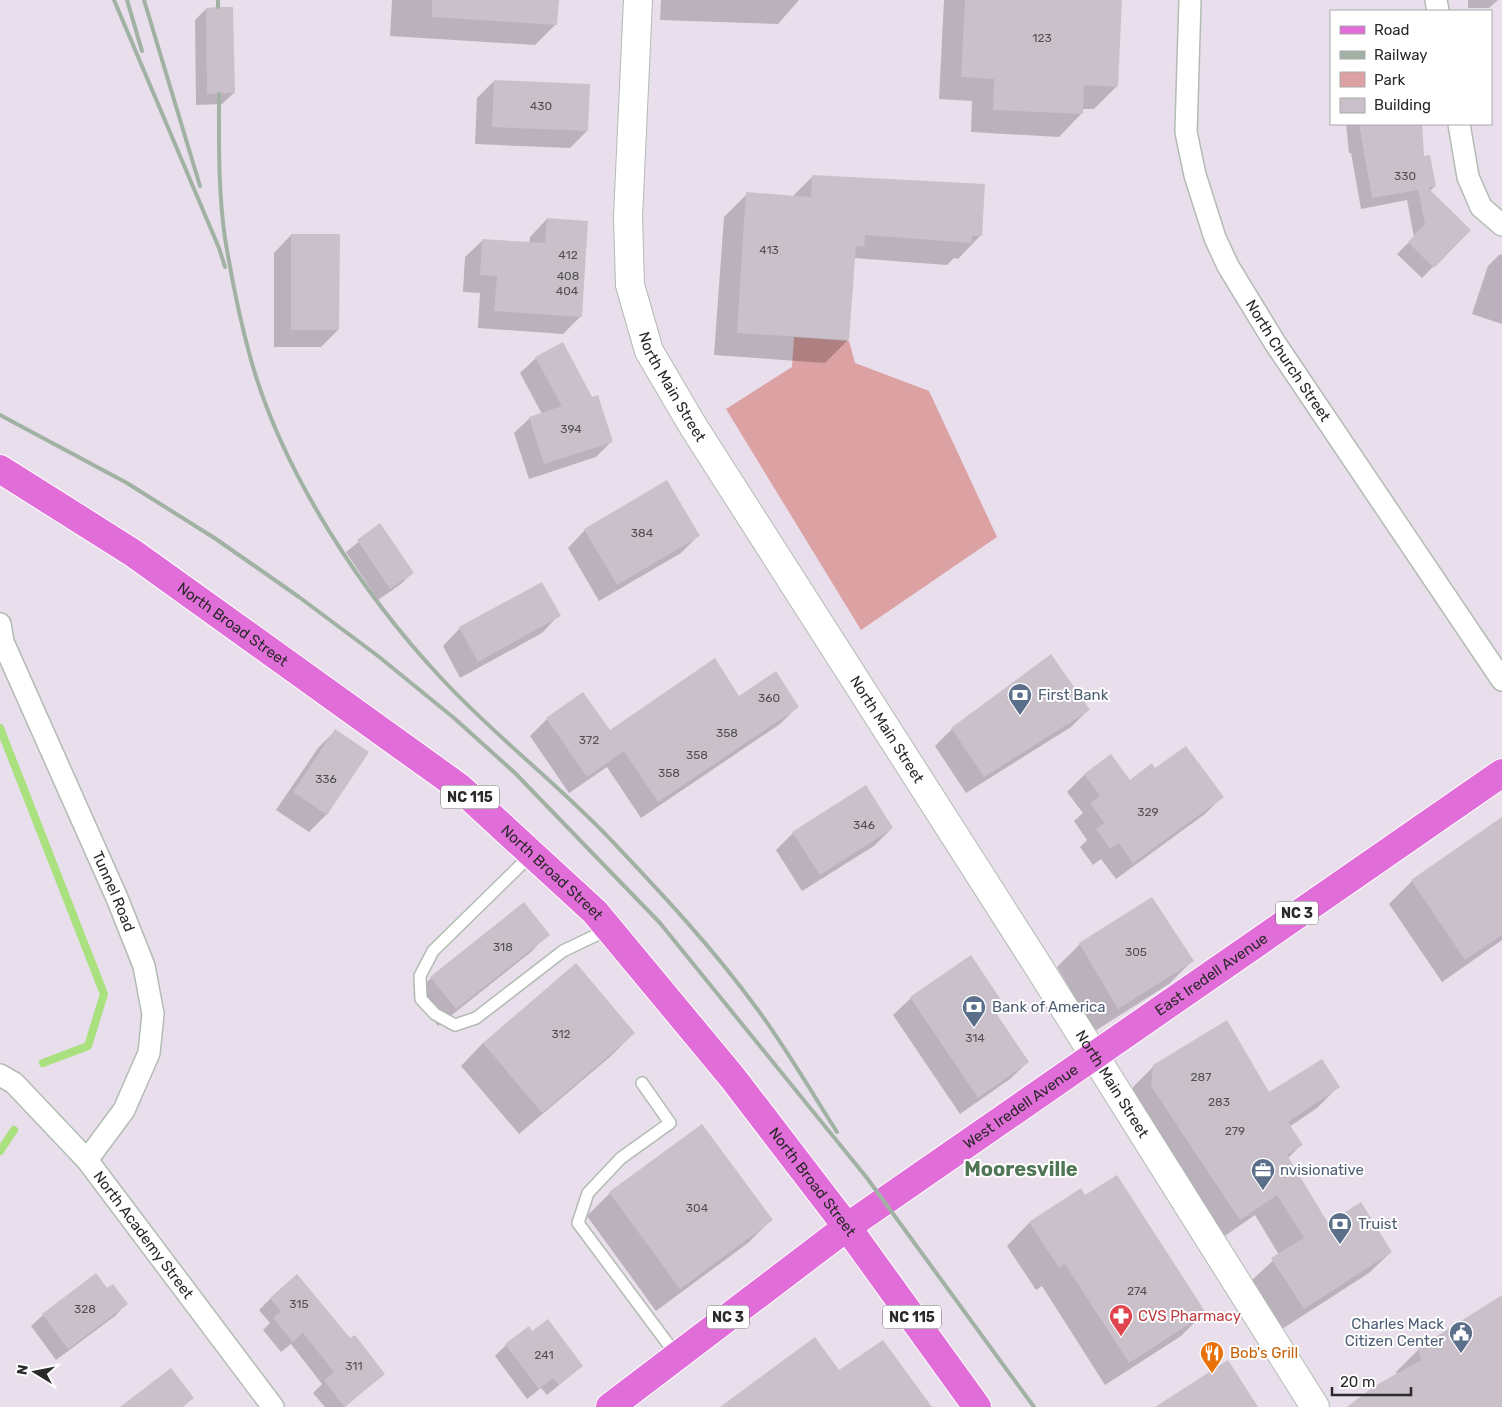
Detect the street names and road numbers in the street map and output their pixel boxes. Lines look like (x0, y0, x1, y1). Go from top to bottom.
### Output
street label: North Church Street (1242, 296, 1334, 425)
street label: North Main Street (635, 330, 710, 445)
street label: North Broad Street (174, 579, 292, 670)
street label: North Main Street (846, 673, 928, 786)
road number: NC 115 (441, 786, 499, 809)
street label: North Broad Street (497, 821, 607, 924)
street label: Tunnel Road (88, 848, 138, 934)
road number: NC 3 (1276, 901, 1318, 924)
street label: East Iredell Avenue (1152, 929, 1271, 1020)
street label: North Main Street (1072, 1027, 1153, 1141)
street label: West Iredell Avenue (960, 1060, 1082, 1153)
street label: North Broad Street (765, 1124, 860, 1240)
street label: North Academy Street (90, 1168, 197, 1302)
road number: NC 3 (707, 1305, 749, 1328)
road number: NC 115 (883, 1305, 941, 1328)

